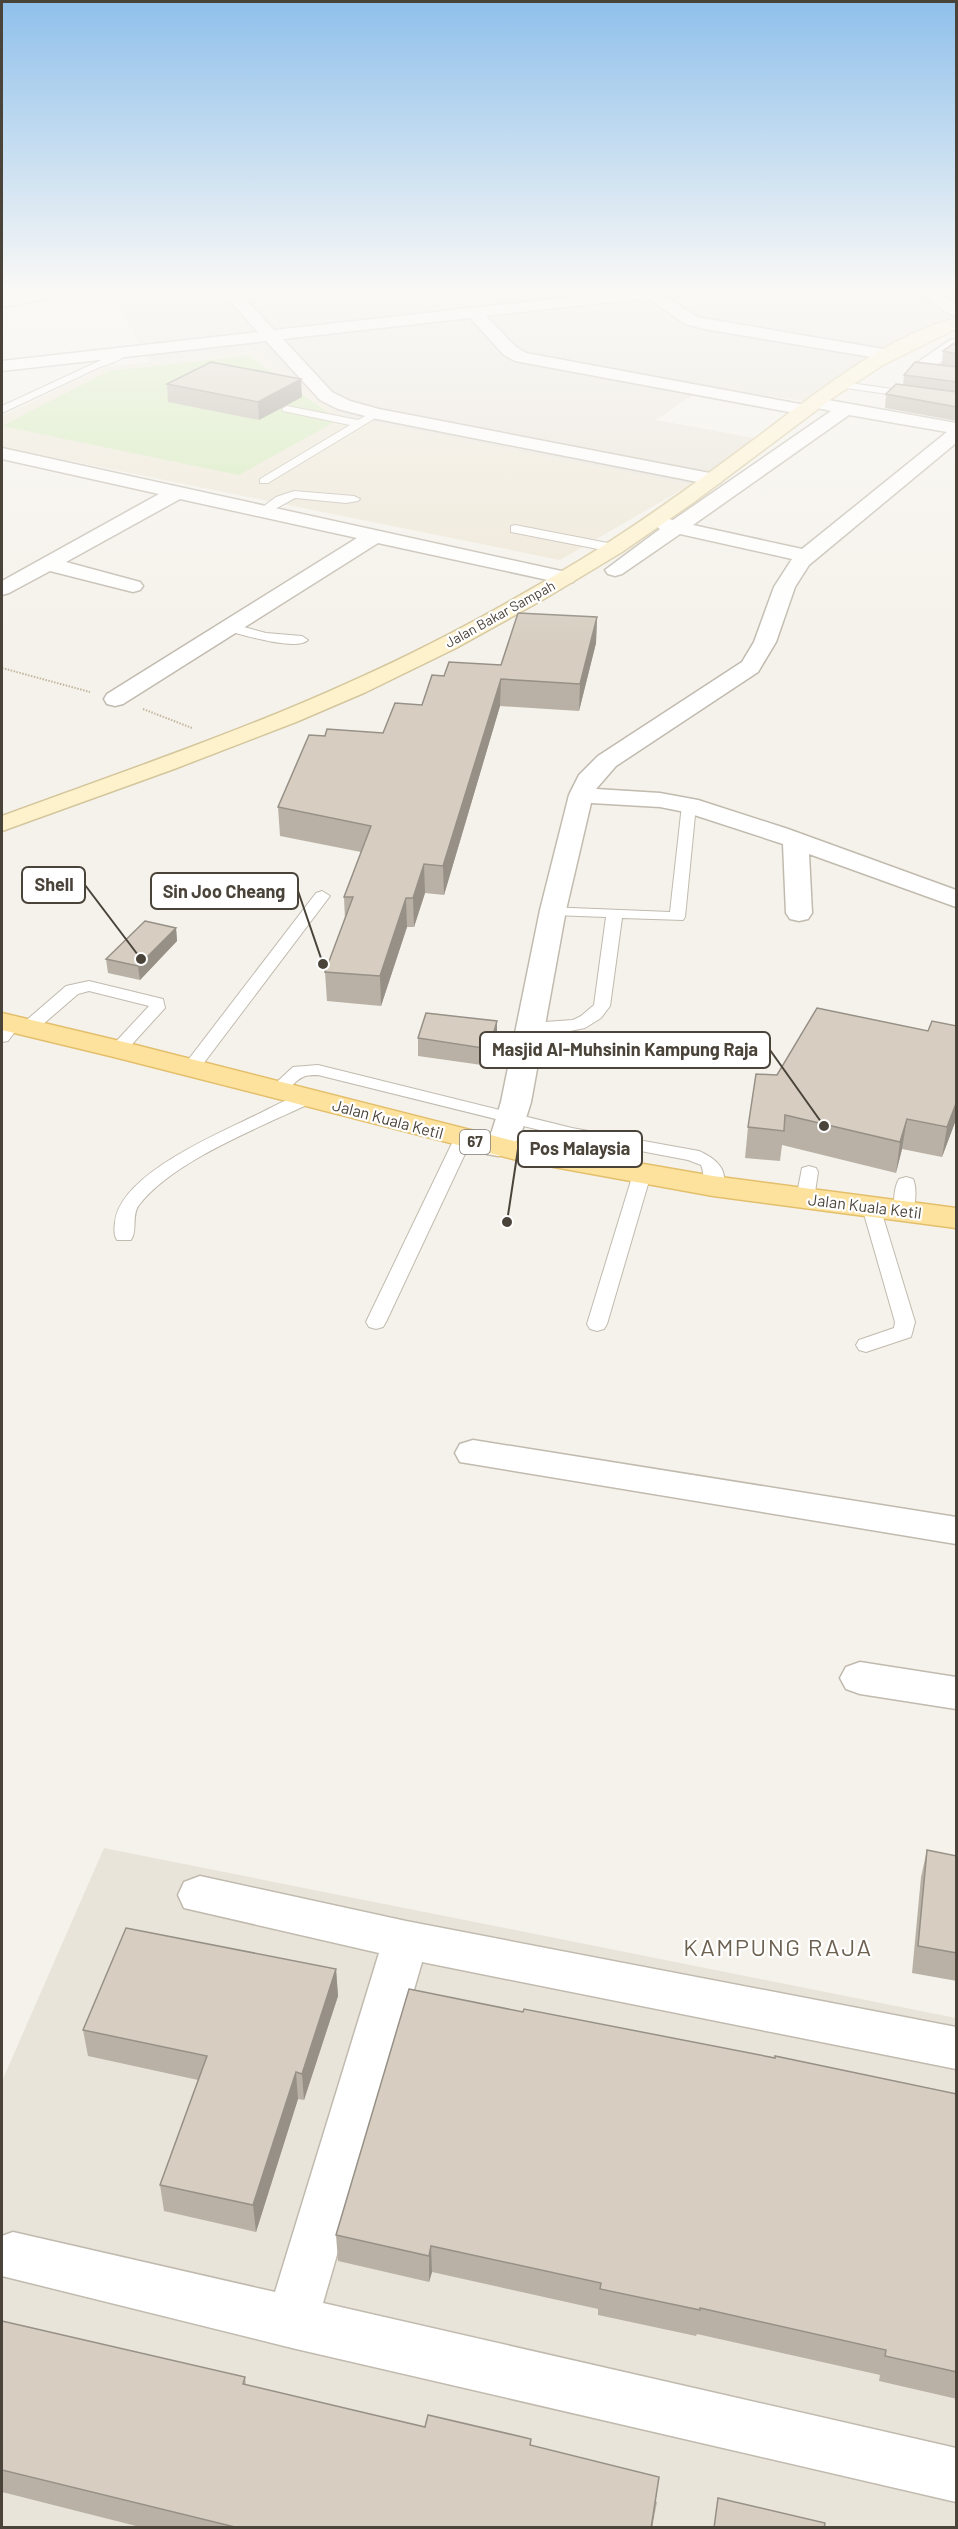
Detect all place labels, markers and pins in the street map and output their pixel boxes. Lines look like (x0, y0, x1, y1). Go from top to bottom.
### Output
callout: Shell (22, 867, 85, 903)
callout: Sin Joo Cheang (151, 873, 298, 909)
callout: Masjid Al-Muhsinin Kampung Raja (480, 1032, 770, 1068)
callout: Pos Malaysia (518, 1131, 642, 1167)

